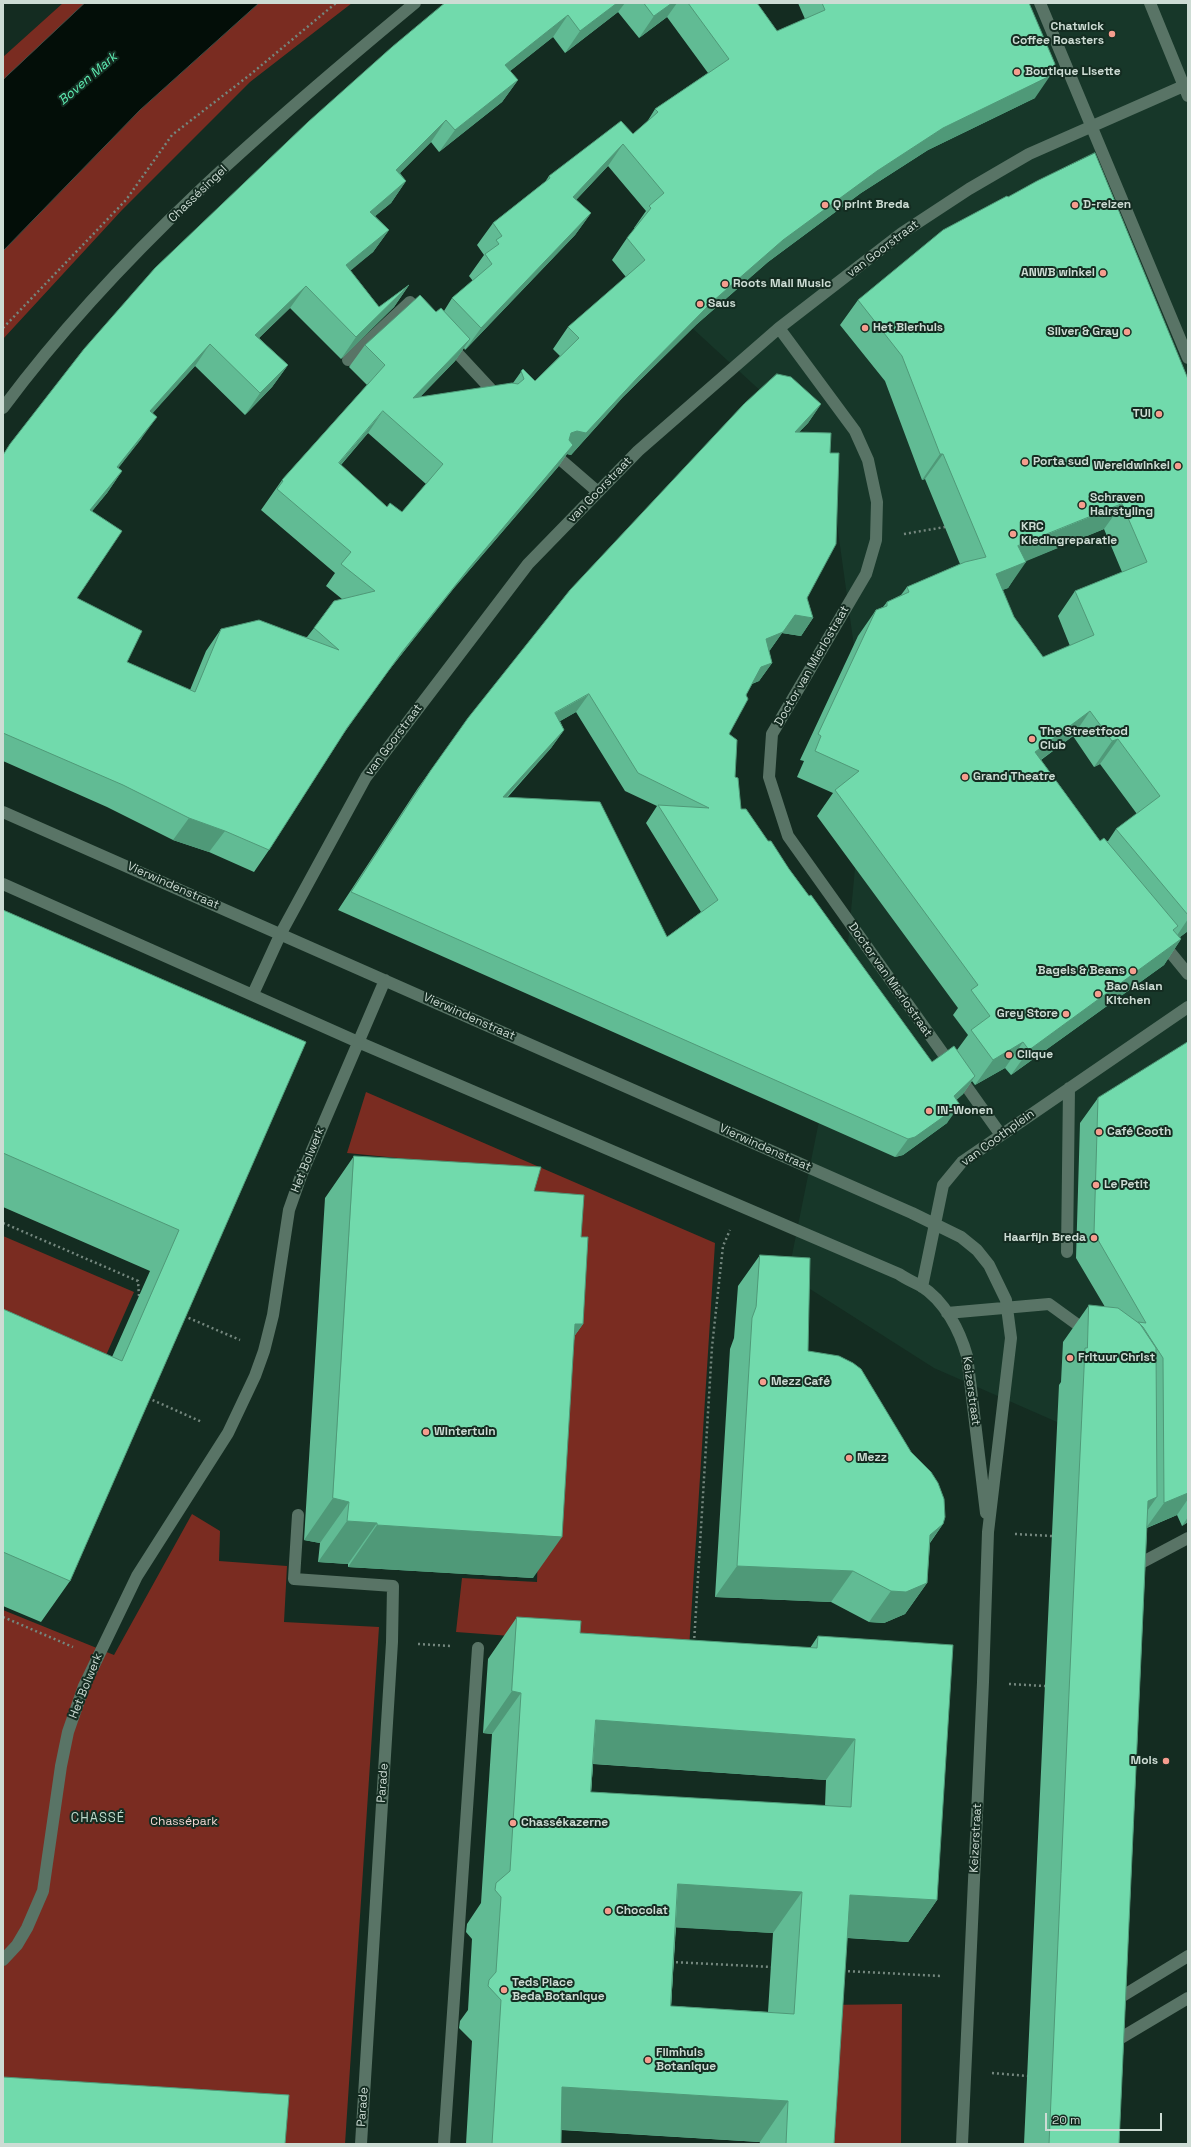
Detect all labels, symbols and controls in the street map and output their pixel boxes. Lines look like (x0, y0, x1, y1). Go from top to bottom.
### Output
place label: Chatwick Coffee Roasters (1012, 20, 1104, 48)
marker: Chatwick Coffee Roasters (1107, 29, 1117, 39)
water label: Boven Mark (55, 49, 121, 109)
place label: Boutique Lisette (1025, 65, 1121, 79)
marker: Boutique Lisette (1012, 67, 1022, 77)
street label: Chassésingel (166, 162, 230, 226)
place label: Q print Breda (833, 198, 910, 212)
place label: D-reizen (1083, 198, 1131, 212)
marker: Q print Breda (820, 200, 830, 210)
marker: D-reizen (1070, 200, 1080, 210)
street label: van Goorstraat (844, 217, 922, 281)
place label: ANWB winkel (1021, 266, 1095, 280)
marker: ANWB winkel (1098, 268, 1108, 278)
place label: Roots Mail Music (733, 277, 831, 291)
marker: Roots Mail Music (720, 279, 730, 289)
place label: Saus (708, 297, 736, 311)
marker: Saus (695, 299, 705, 309)
place label: Het Bierhuis (873, 321, 943, 335)
marker: Het Bierhuis (860, 323, 870, 333)
place label: Silver & Gray (1047, 325, 1119, 339)
marker: Silver & Gray (1122, 327, 1132, 337)
place label: TUI (1133, 407, 1151, 421)
marker: TUI (1154, 409, 1164, 419)
street label: van Goorstraat (565, 454, 635, 526)
place label: Porta sud (1033, 455, 1089, 469)
marker: Porta sud (1020, 457, 1030, 467)
place label: Wereldwinkel (1094, 459, 1170, 473)
marker: Wereldwinkel (1173, 461, 1183, 471)
place label: Schraven Hairstyling (1090, 491, 1153, 519)
marker: Schraven Hairstyling (1077, 500, 1087, 510)
place label: KRC Kledingreparatie (1021, 520, 1117, 548)
marker: KRC Kledingreparatie (1008, 529, 1018, 539)
street label: Doctor van Mierlostraat (772, 603, 852, 729)
street label: van Goorstraat (362, 701, 426, 779)
place label: The Streetfood Club (1040, 725, 1128, 753)
marker: The Streetfood Club (1027, 734, 1037, 744)
place label: Grand Theatre (973, 770, 1055, 784)
marker: Grand Theatre (960, 772, 970, 782)
street label: Vierwindenstraat (125, 859, 221, 913)
street label: Doctor van Mierlostraat (845, 920, 935, 1040)
place label: Bagels & Beans (1037, 964, 1125, 978)
marker: Bagels & Beans (1128, 966, 1138, 976)
place label: Bao Asian Kitchen (1106, 980, 1163, 1008)
marker: Bao Asian Kitchen (1093, 989, 1103, 999)
street label: Vierwindenstraat (421, 990, 517, 1044)
place label: Grey Store (997, 1007, 1058, 1021)
marker: Grey Store (1061, 1009, 1071, 1019)
place label: Clique (1017, 1048, 1053, 1062)
marker: Clique (1004, 1050, 1014, 1060)
place label: IN-Wonen (937, 1104, 993, 1118)
marker: IN-Wonen (924, 1106, 934, 1116)
street label: van Coothplein (959, 1107, 1037, 1169)
street label: Vierwindenstraat (717, 1121, 813, 1175)
street label: Het Bolwerk (288, 1125, 328, 1195)
place label: Café Cooth (1107, 1125, 1171, 1139)
marker: Café Cooth (1094, 1127, 1104, 1137)
place label: Le Petit (1104, 1178, 1148, 1192)
marker: Le Petit (1091, 1180, 1101, 1190)
place label: Haarfijn Breda (1004, 1231, 1086, 1245)
marker: Haarfijn Breda (1089, 1233, 1099, 1243)
place label: Frituur Christ (1078, 1351, 1155, 1365)
marker: Frituur Christ (1065, 1353, 1075, 1363)
street label: Keizerstraat (959, 1356, 983, 1426)
place label: Mezz Café (771, 1375, 830, 1389)
marker: Mezz Café (758, 1377, 768, 1387)
place label: Wintertuin (434, 1425, 496, 1439)
marker: Wintertuin (421, 1427, 431, 1437)
place label: Mezz (857, 1451, 887, 1465)
marker: Mezz (844, 1453, 854, 1463)
street label: Het Bolwerk (66, 1651, 106, 1721)
place label: Mols (1131, 1754, 1158, 1768)
marker: Mols (1161, 1756, 1171, 1766)
street label: Parade (374, 1763, 392, 1803)
street label: Keizerstraat (967, 1803, 985, 1873)
district label: CHASSÉ (71, 1810, 125, 1826)
park label: Chassépark (150, 1815, 218, 1829)
place label: Chassékazerne (521, 1816, 608, 1830)
marker: Chassékazerne (508, 1818, 518, 1828)
place label: Chocolat (616, 1904, 668, 1918)
marker: Chocolat (603, 1906, 613, 1916)
place label: Teds Place Beda Botanique (512, 1976, 605, 2004)
marker: Teds Place Beda Botanique (499, 1985, 509, 1995)
place label: Filmhuis Botanique (656, 2046, 716, 2074)
marker: Filmhuis Botanique (643, 2055, 653, 2065)
street label: Parade (354, 2087, 372, 2127)
scale bar (1047, 2105, 1164, 2131)
text: 20 m (1052, 2112, 1080, 2128)

